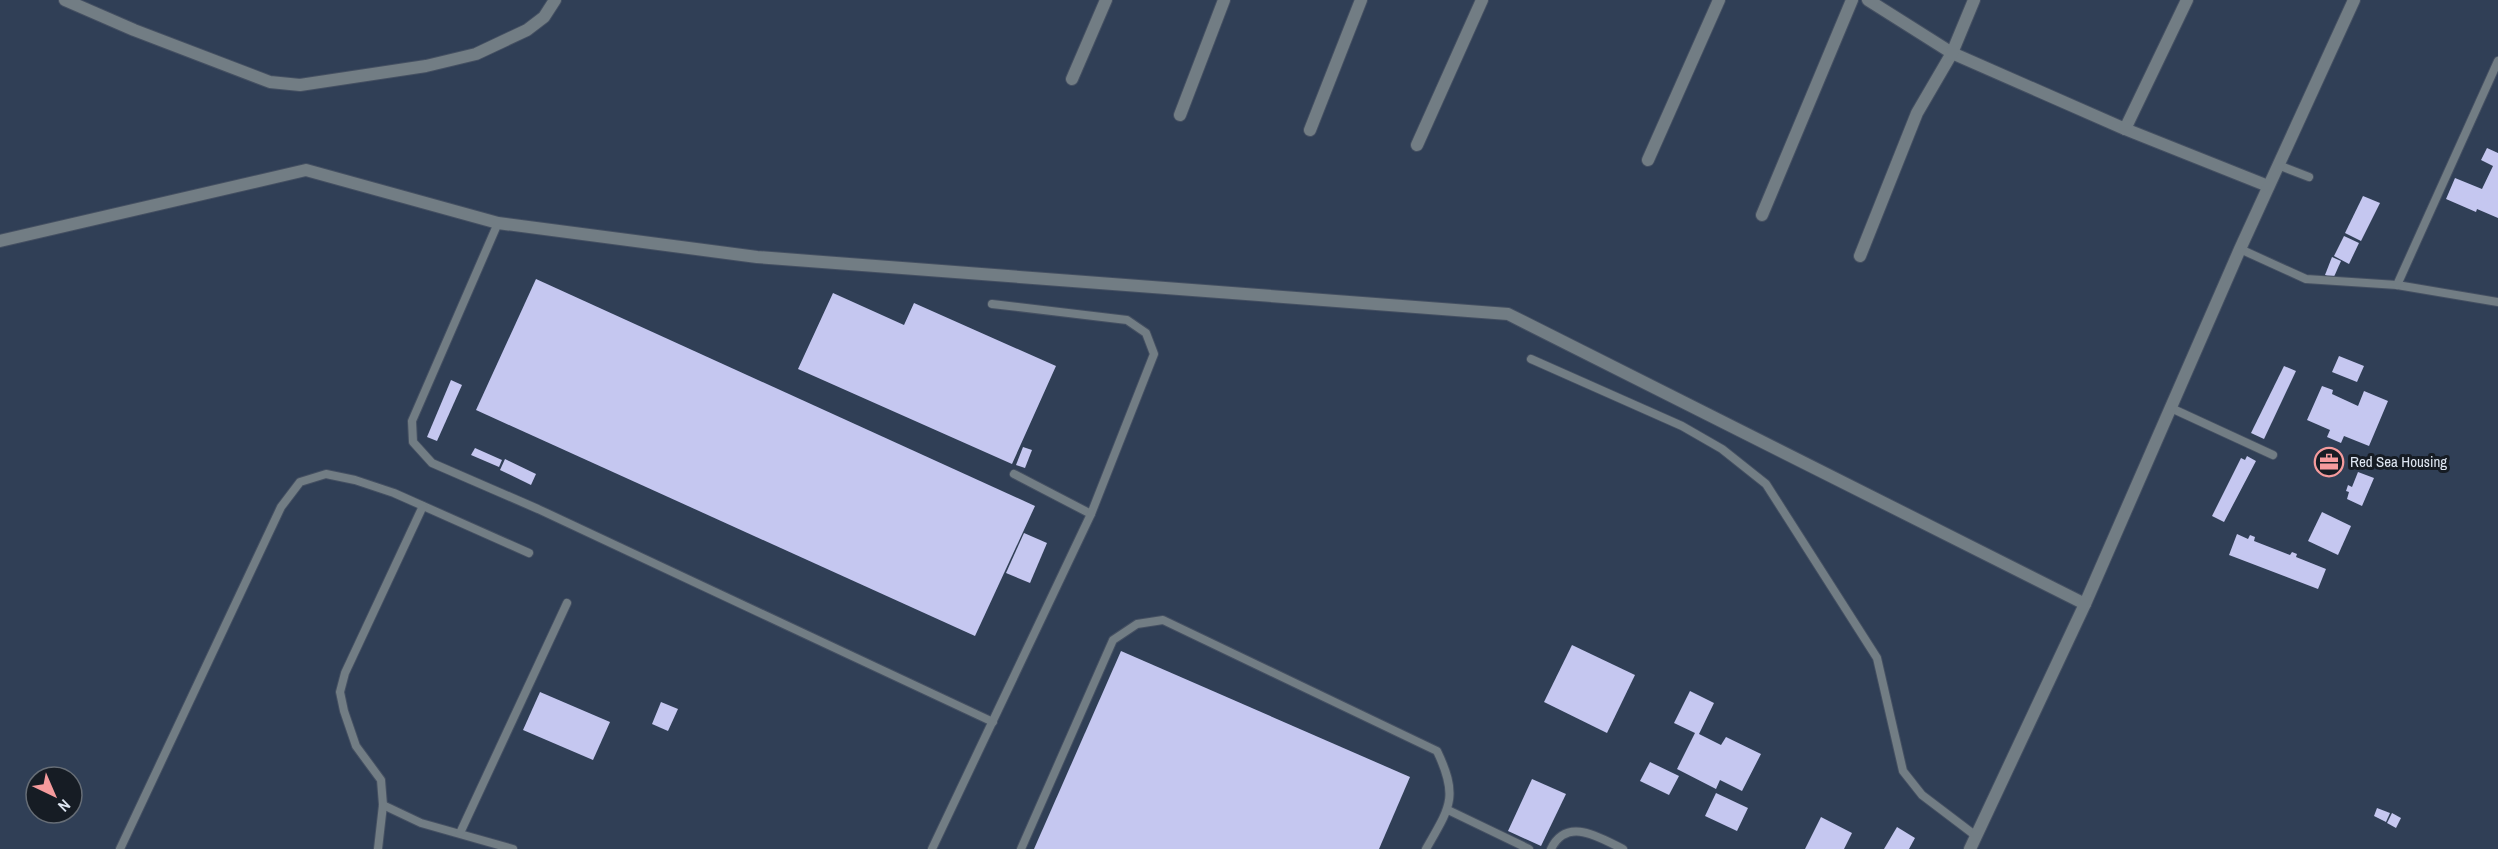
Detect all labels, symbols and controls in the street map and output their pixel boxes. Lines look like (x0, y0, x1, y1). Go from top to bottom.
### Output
office icon: Red Sea Housing (2313, 446, 2345, 478)
place label: Red Sea Housing (2350, 451, 2447, 472)
north arrow (24, 765, 84, 825)
text: N (53, 795, 75, 817)

